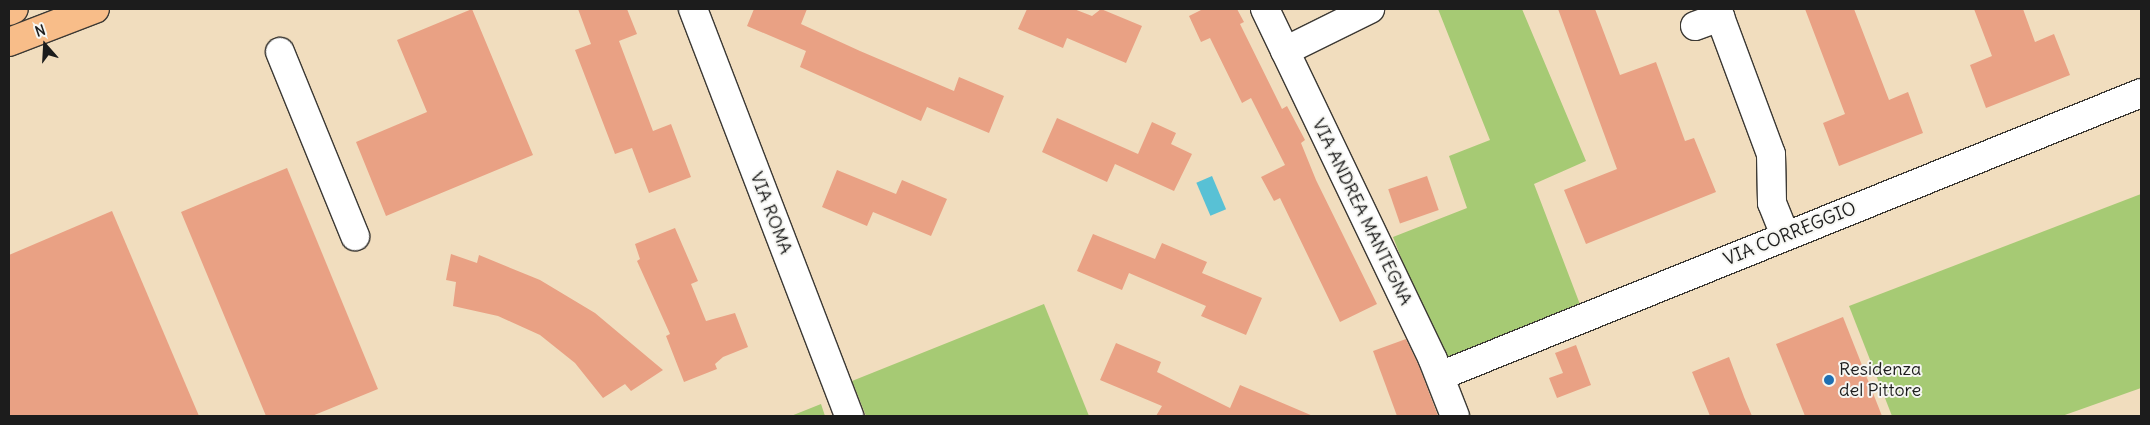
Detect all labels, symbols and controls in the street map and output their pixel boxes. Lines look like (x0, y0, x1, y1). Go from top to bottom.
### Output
north arrow (20, 20, 70, 70)
text: N (33, 21, 48, 41)
street label: VIA ANDREA MANTEGNA (1307, 115, 1417, 309)
street label: VIA ROMA (745, 169, 797, 257)
street label: VIA CORREGGIO (1721, 198, 1859, 270)
place label: Residenza del Pittore (1839, 359, 1921, 402)
marker: Residenza del Pittore (1823, 374, 1835, 386)

